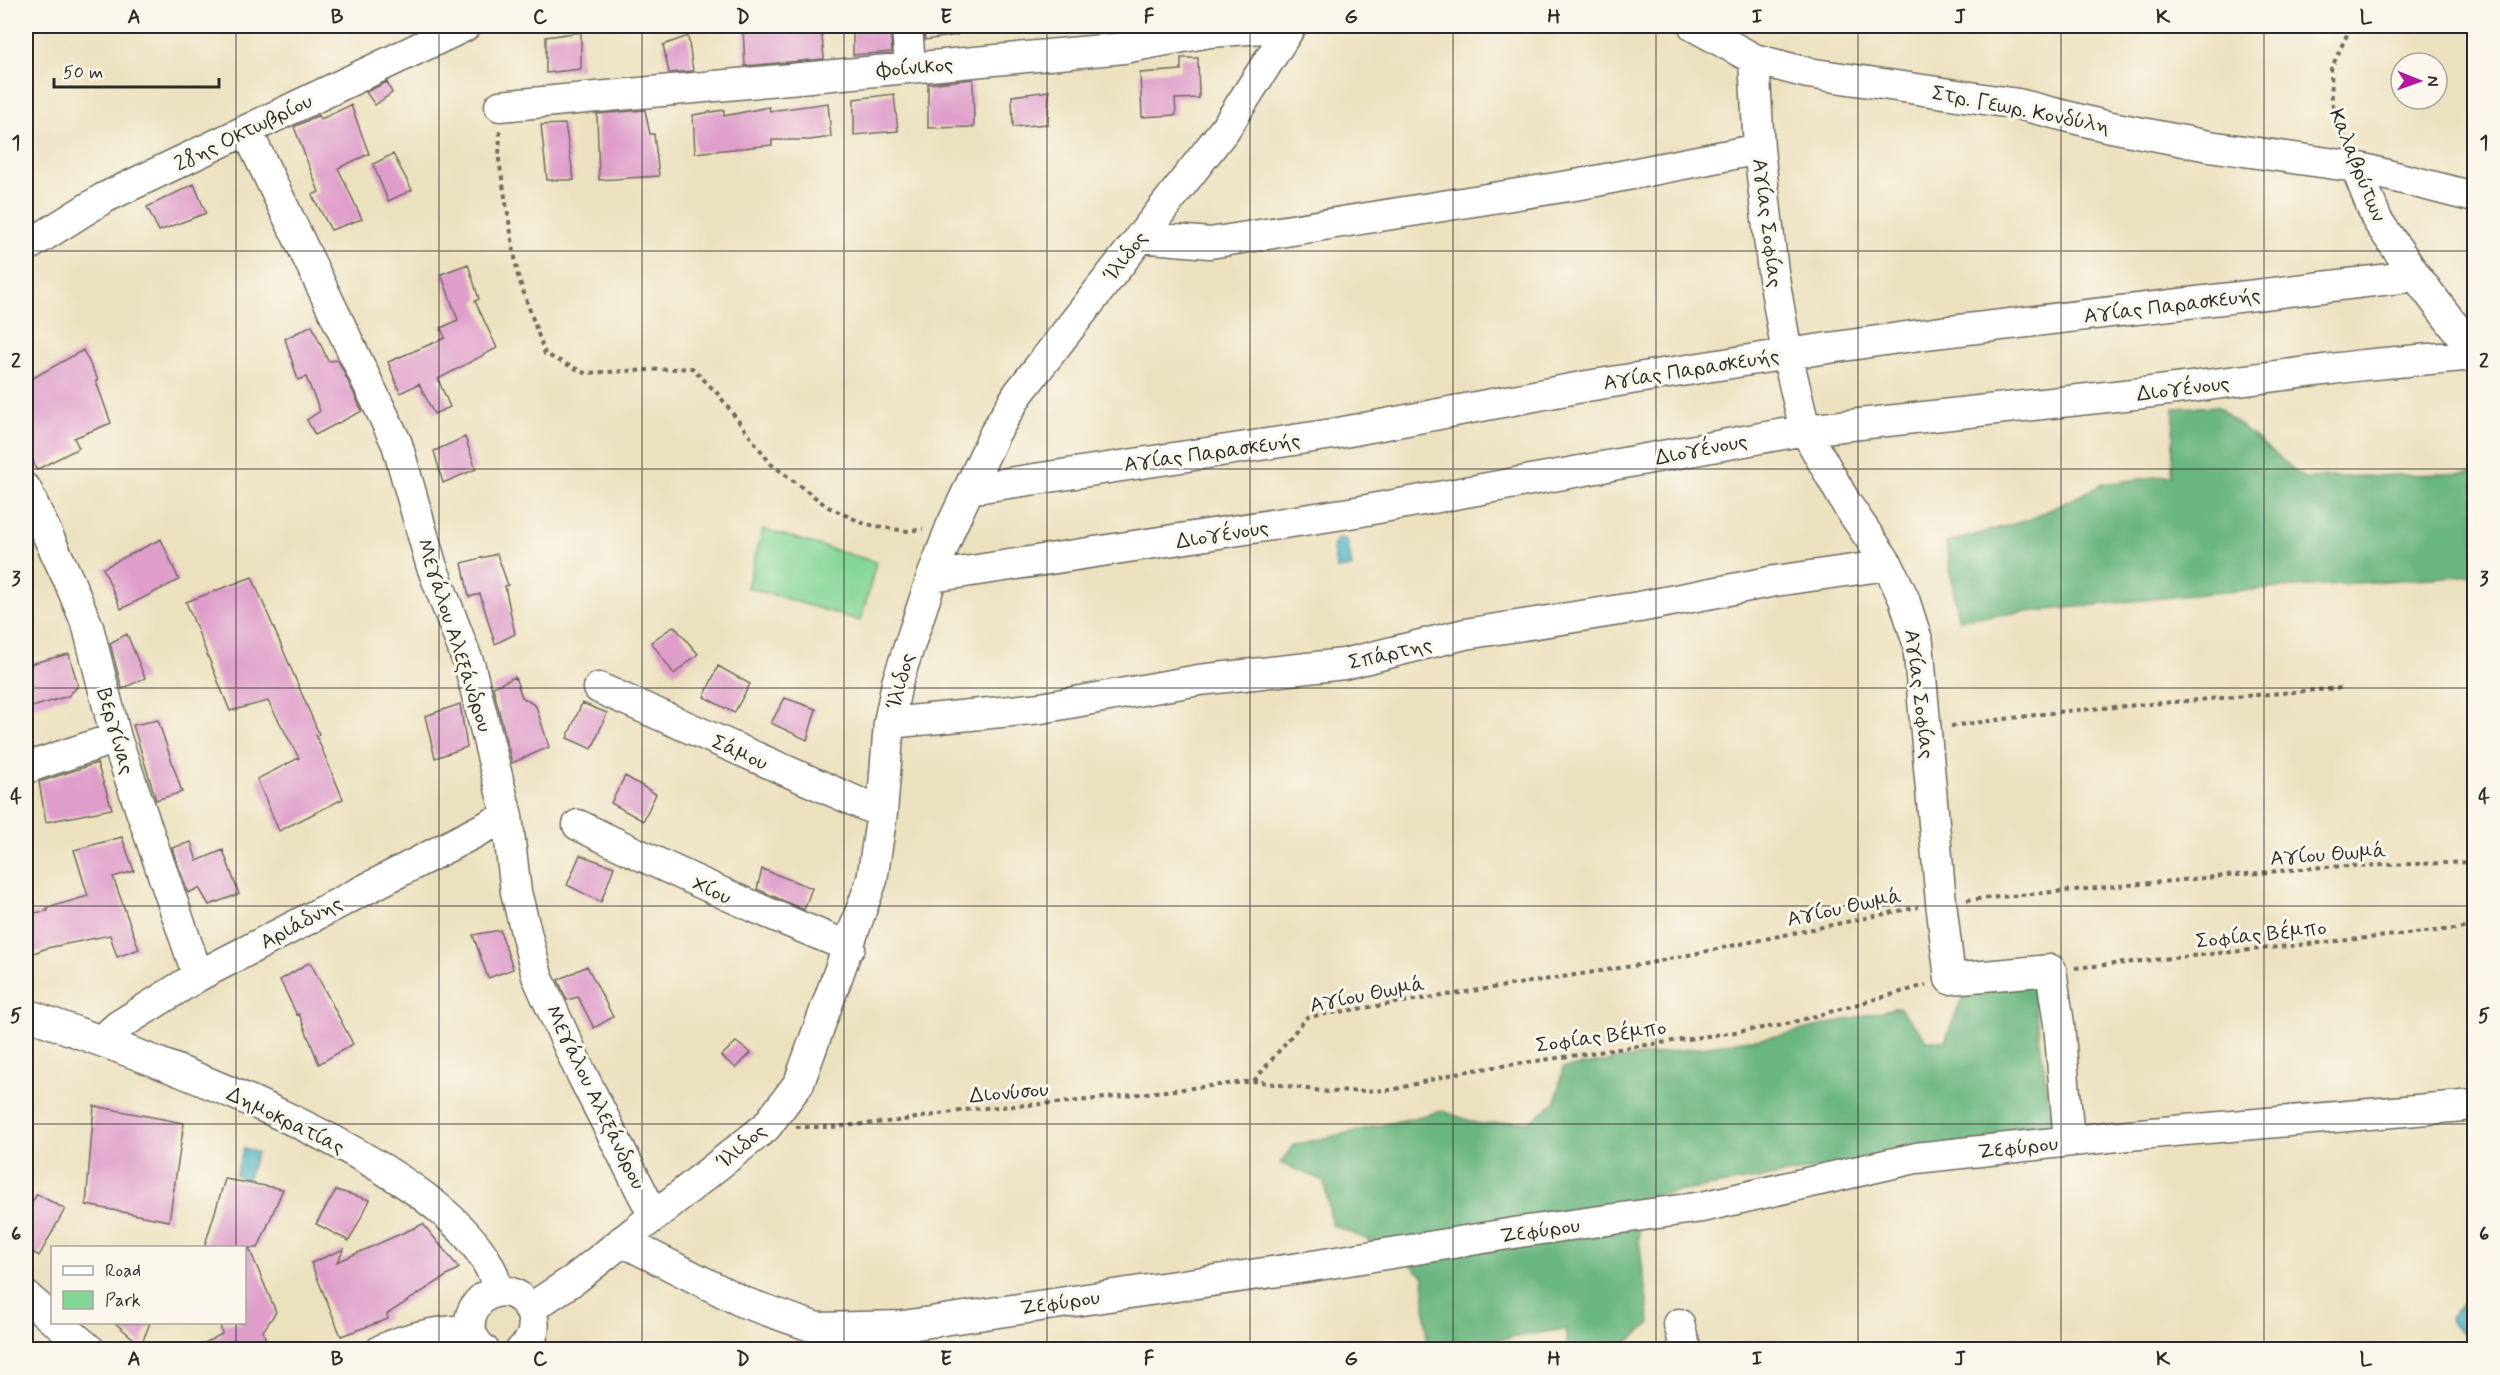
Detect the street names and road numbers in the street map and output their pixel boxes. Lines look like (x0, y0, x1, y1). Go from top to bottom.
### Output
street label: Φοίνικος (875, 51, 954, 85)
street label: Στρ. Γεωρ. Κονδύλη (1929, 79, 2112, 141)
street label: 28ης Οκτωβρίου (170, 87, 317, 179)
street label: Καλαβρύτων (2322, 105, 2392, 226)
street label: Αγίας Σοφίας (1745, 157, 1789, 289)
street label: Ίλιδος (1097, 225, 1155, 288)
street label: Αγίας Παρασκευής (2082, 281, 2262, 331)
street label: Αγίας Παρασκευής (1601, 342, 1781, 398)
street label: Διογένους (2135, 368, 2231, 409)
street label: Διογένους (1652, 426, 1750, 473)
street label: Αγίας Παρασκευής (1122, 427, 1302, 479)
street label: Διογένους (1174, 513, 1270, 556)
street label: Μεγάλου Αλεξάνδρου (410, 535, 499, 736)
street label: Αγίας Σοφίας (1897, 628, 1941, 760)
street label: Σπάρτης (1346, 631, 1435, 677)
street label: Ίλιδος (880, 650, 922, 713)
street label: Βεργίνας (89, 685, 141, 778)
street label: Σάμου (707, 728, 772, 778)
street label: Αγίου Θωμά (2269, 837, 2387, 873)
street label: Χίου (688, 870, 735, 912)
street label: Αγίου Θωμά (1784, 882, 1904, 934)
street label: Αριάδνης (255, 890, 347, 956)
street label: Σοφίας Βέμπο (2194, 913, 2328, 956)
street label: Αγίου Θωμά (1307, 970, 1427, 1020)
street label: Μεγάλου Αλεξάνδρου (538, 1001, 652, 1194)
street label: Σοφίας Βέμπο (1534, 1013, 1668, 1060)
street label: Διονύσου (968, 1076, 1050, 1110)
street label: Δημοκρατίας (222, 1080, 349, 1161)
street label: Ίλιδος (711, 1118, 773, 1176)
street label: Ζεφύρου (1977, 1130, 2059, 1166)
street label: Ζεφύρου (1498, 1212, 1582, 1250)
street label: Ζεφύρου (1018, 1284, 1102, 1322)

